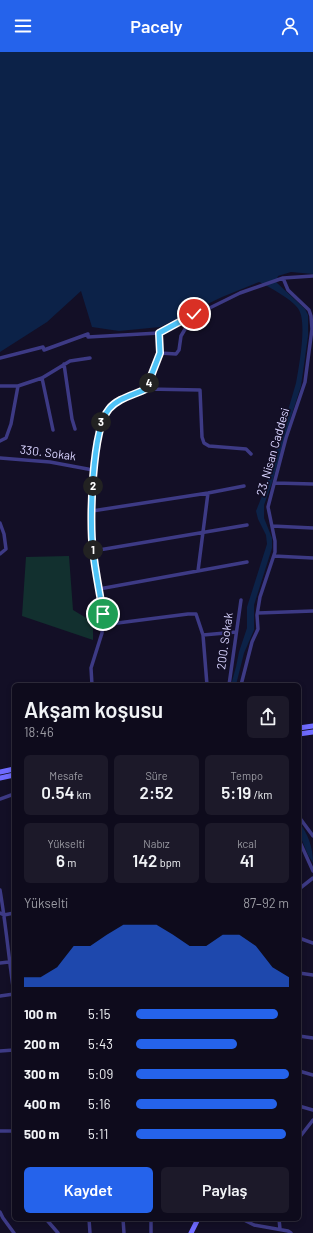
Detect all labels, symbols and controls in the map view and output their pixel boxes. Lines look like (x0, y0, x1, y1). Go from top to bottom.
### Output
icon: menu (12, 15, 34, 37)
text: Pacely (130, 15, 183, 37)
icon: person (279, 15, 301, 37)
pin (177, 297, 211, 331)
icon: check (183, 303, 205, 325)
pin: 4 (139, 373, 159, 393)
text: 4 (146, 376, 152, 389)
street label: 23. Nisan Caddesi (253, 406, 291, 497)
pin: 3 (91, 412, 111, 432)
text: 3 (98, 415, 104, 428)
street label: 330. Sokak (19, 442, 77, 462)
pin: 2 (83, 476, 103, 496)
text: 2 (90, 479, 96, 492)
pin: 1 (83, 540, 103, 560)
text: 1 (91, 543, 95, 556)
pin (86, 597, 120, 631)
icon: arrive (92, 603, 114, 625)
street label: 200. Sokak (213, 612, 235, 670)
text: Akşam koşusu (24, 696, 163, 722)
button: share (247, 696, 289, 738)
text: 18:46 (24, 724, 54, 740)
text: Mesafe (49, 769, 83, 782)
text: Süre (145, 769, 168, 782)
text: Tempo (231, 769, 263, 782)
text: 0.54 (41, 782, 74, 802)
text: 2:52 (140, 782, 173, 802)
text: 5:19 (221, 782, 251, 802)
text: km (74, 788, 91, 801)
text: /km (251, 788, 272, 801)
text: Yükselti (47, 837, 85, 850)
text: Nabız (143, 837, 170, 850)
text: kcal (237, 837, 256, 850)
text: 6 (56, 850, 65, 870)
text: 142 (132, 850, 157, 870)
text: 41 (240, 850, 254, 870)
text: m (65, 856, 76, 869)
text: bpm (157, 856, 181, 869)
text: Yükselti (24, 895, 68, 911)
text: 87–92 m (243, 895, 289, 911)
text: 100 m (24, 1006, 57, 1022)
text: 5:15 (88, 1006, 110, 1022)
text: 200 m (24, 1036, 60, 1052)
text: 5:43 (88, 1036, 113, 1052)
text: 300 m (24, 1066, 59, 1082)
text: 5:09 (88, 1066, 113, 1082)
text: 400 m (24, 1096, 60, 1112)
text: 5:16 (88, 1096, 110, 1112)
text: 500 m (24, 1126, 59, 1142)
text: 5:11 (88, 1126, 108, 1142)
button: Kaydet (24, 1167, 153, 1213)
button: Paylaş (161, 1167, 289, 1213)

